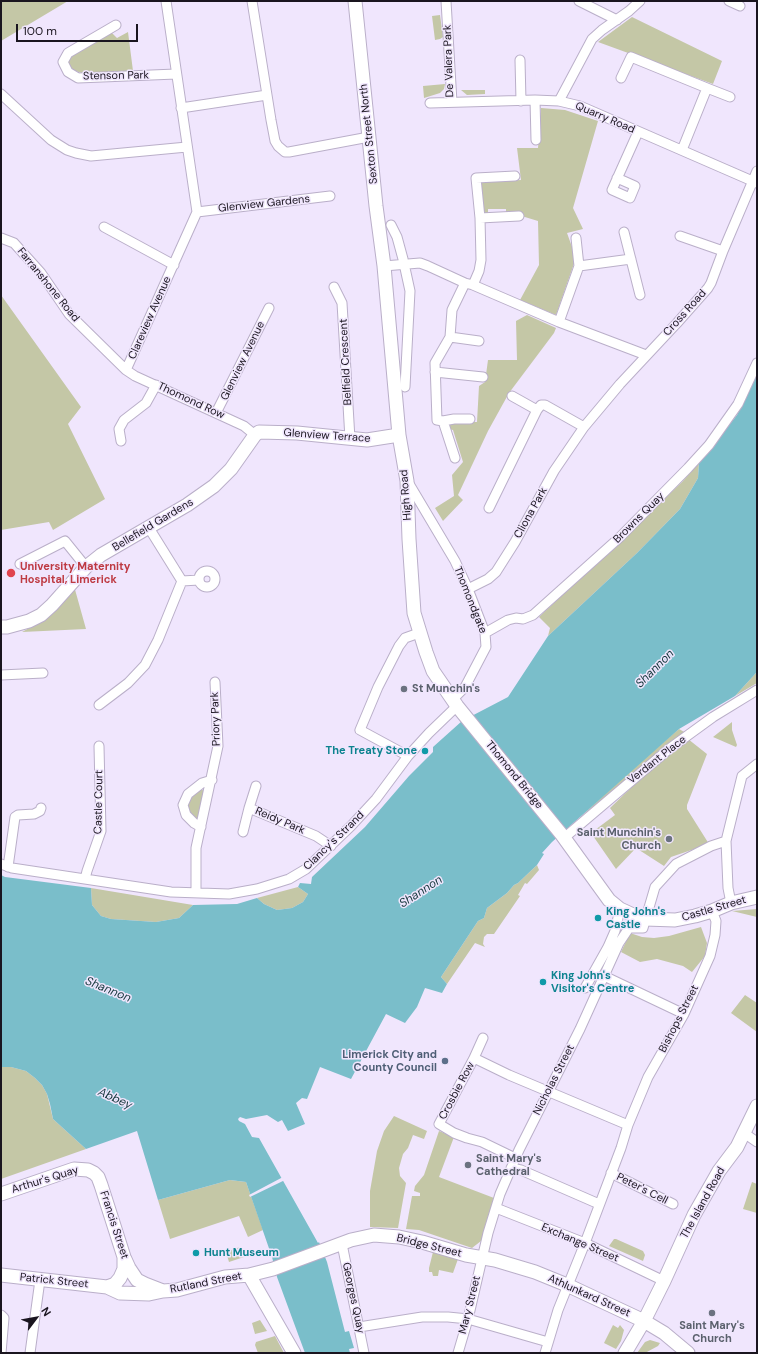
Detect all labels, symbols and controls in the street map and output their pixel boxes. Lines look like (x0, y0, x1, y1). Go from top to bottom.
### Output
scale bar (18, 16, 140, 42)
text: 100 m (23, 23, 57, 39)
street label: De Valera Park (441, 24, 457, 98)
street label: Stenson Park (83, 69, 149, 83)
street label: Sexton Street North (357, 83, 381, 185)
street label: Quarry Road (573, 100, 637, 136)
street label: Glenview Gardens (217, 193, 311, 215)
street label: Farranshone Road (14, 245, 82, 325)
street label: Clareview Avenue (126, 274, 174, 362)
street label: Cross Road (661, 287, 709, 339)
street label: Belfield Crescent (337, 318, 355, 406)
street label: Glenview Avenue (218, 319, 268, 403)
street label: Thomond Row (155, 380, 227, 422)
street label: Glenview Terrace (283, 426, 371, 446)
street label: High Road (398, 469, 414, 521)
street label: Cliona Park (512, 485, 550, 541)
street label: Browns Quay (611, 490, 667, 546)
street label: Bellefield Gardens (110, 496, 196, 554)
place label: University Maternity Hospital, Limerick (20, 560, 130, 586)
street label: Thomondgate (451, 565, 489, 635)
marker: University Maternity Hospital, Limerick (5, 567, 17, 579)
water label: Shannon (633, 647, 677, 691)
place label: St Munchin's (412, 682, 480, 696)
marker: St Munchin's (399, 684, 409, 694)
street label: Priory Park (208, 692, 224, 746)
street label: Verdant Place (625, 733, 689, 787)
street label: Thomond Bridge (482, 738, 546, 812)
place label: The Treaty Stone (326, 744, 417, 758)
marker: The Treaty Stone (420, 746, 430, 756)
street label: Castle Court (92, 770, 106, 834)
street label: Reidy Park (253, 805, 307, 837)
street label: Clancy's Strand (301, 809, 367, 873)
place label: Saint Munchin's Church (577, 826, 661, 852)
marker: Saint Munchin's Church (664, 834, 674, 844)
water label: Shannon (397, 873, 445, 911)
street label: Castle Street (680, 894, 748, 924)
place label: King John's Castle (606, 905, 666, 931)
marker: King John's Castle (593, 913, 603, 923)
place label: King John's Visitor's Centre (551, 969, 634, 995)
water label: Shannon (83, 974, 133, 1006)
marker: King John's Visitor's Centre (538, 977, 548, 987)
street label: Bishops Street (656, 983, 702, 1055)
street label: Nicholas Street (531, 1043, 577, 1117)
place label: Limerick City and County Council (342, 1048, 437, 1074)
marker: Limerick City and County Council (440, 1056, 450, 1066)
street label: Crosbie Row (436, 1060, 478, 1122)
water label: Abbey (96, 1085, 134, 1113)
place label: Saint Mary's Cathedral (476, 1152, 542, 1178)
marker: Saint Mary's Cathedral (463, 1160, 473, 1170)
street label: Arthur's Quay (10, 1164, 80, 1196)
street label: The Island Road (678, 1165, 728, 1241)
street label: Peter's Cell (614, 1170, 670, 1208)
street label: Francis Street (97, 1189, 131, 1261)
street label: Exchange Street (539, 1221, 621, 1265)
street label: Bridge Street (395, 1232, 463, 1260)
place label: Hunt Museum (204, 1246, 279, 1260)
marker: Hunt Museum (191, 1248, 201, 1258)
street label: Georges Quay (339, 1261, 367, 1335)
street label: Rutland Street (169, 1270, 243, 1296)
street label: Patrick Street (19, 1271, 89, 1291)
street label: Athlunkard Street (546, 1272, 632, 1320)
street label: Mary Street (456, 1275, 484, 1335)
north arrow (16, 1298, 56, 1338)
text: N (38, 1305, 54, 1319)
marker: Saint Mary's Church (707, 1308, 717, 1318)
place label: Saint Mary's Church (679, 1319, 745, 1345)

